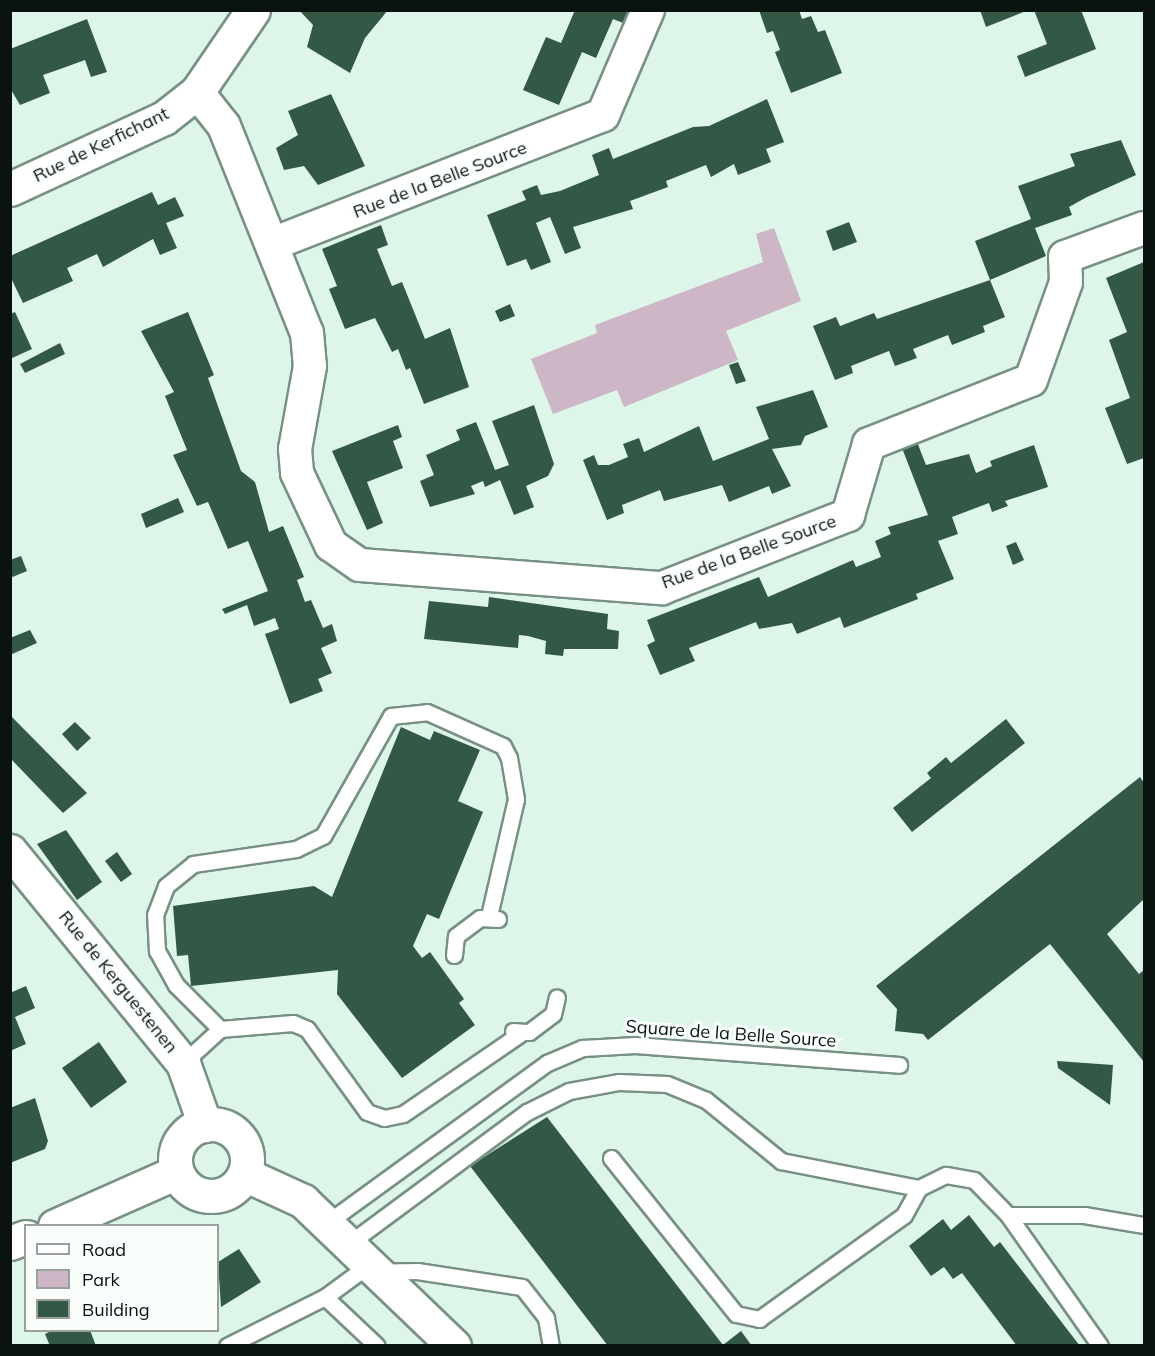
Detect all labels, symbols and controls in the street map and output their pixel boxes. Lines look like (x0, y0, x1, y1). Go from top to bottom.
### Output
street label: Rue de Kerfichant (30, 103, 172, 187)
street label: Rue de la Belle Source (350, 137, 530, 223)
street label: Rue de la Belle Source (659, 510, 839, 594)
street label: Rue de Kerguestenen (54, 907, 182, 1057)
street label: Square de la Belle Source (625, 1016, 837, 1052)
legend (24, 1224, 219, 1332)
text: Road (82, 1238, 126, 1261)
text: Park (82, 1268, 120, 1291)
text: Building (82, 1298, 150, 1321)

